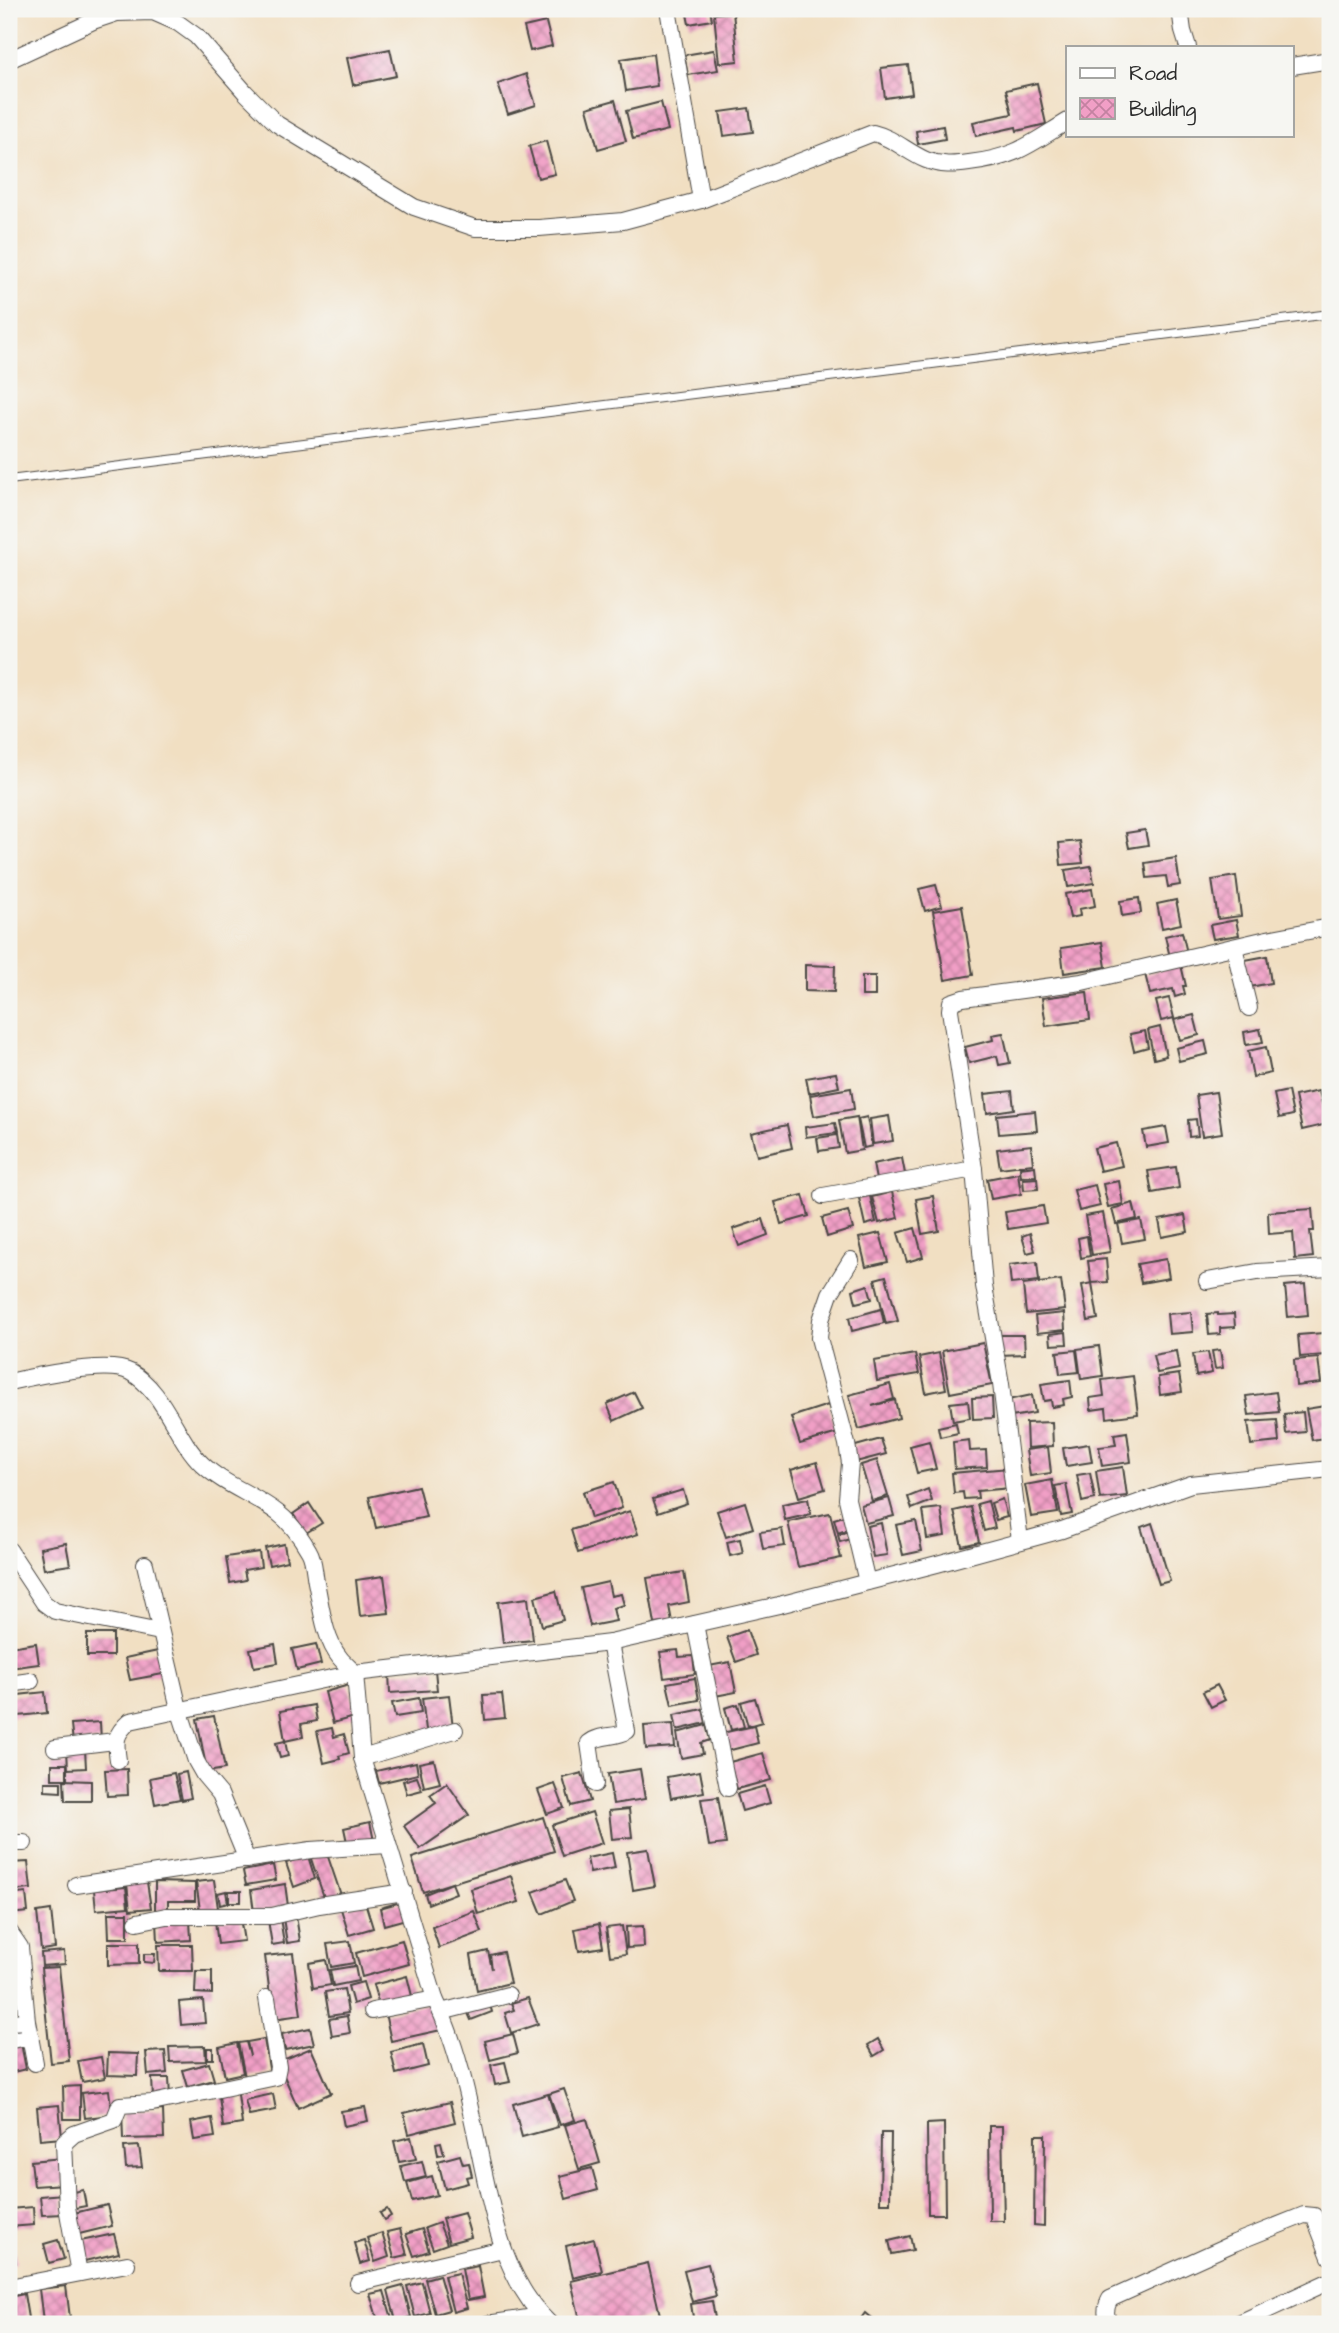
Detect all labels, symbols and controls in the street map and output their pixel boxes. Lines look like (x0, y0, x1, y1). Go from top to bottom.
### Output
legend (1066, 46, 1294, 136)
text: Road (1129, 59, 1177, 88)
text: Building (1129, 95, 1197, 126)

